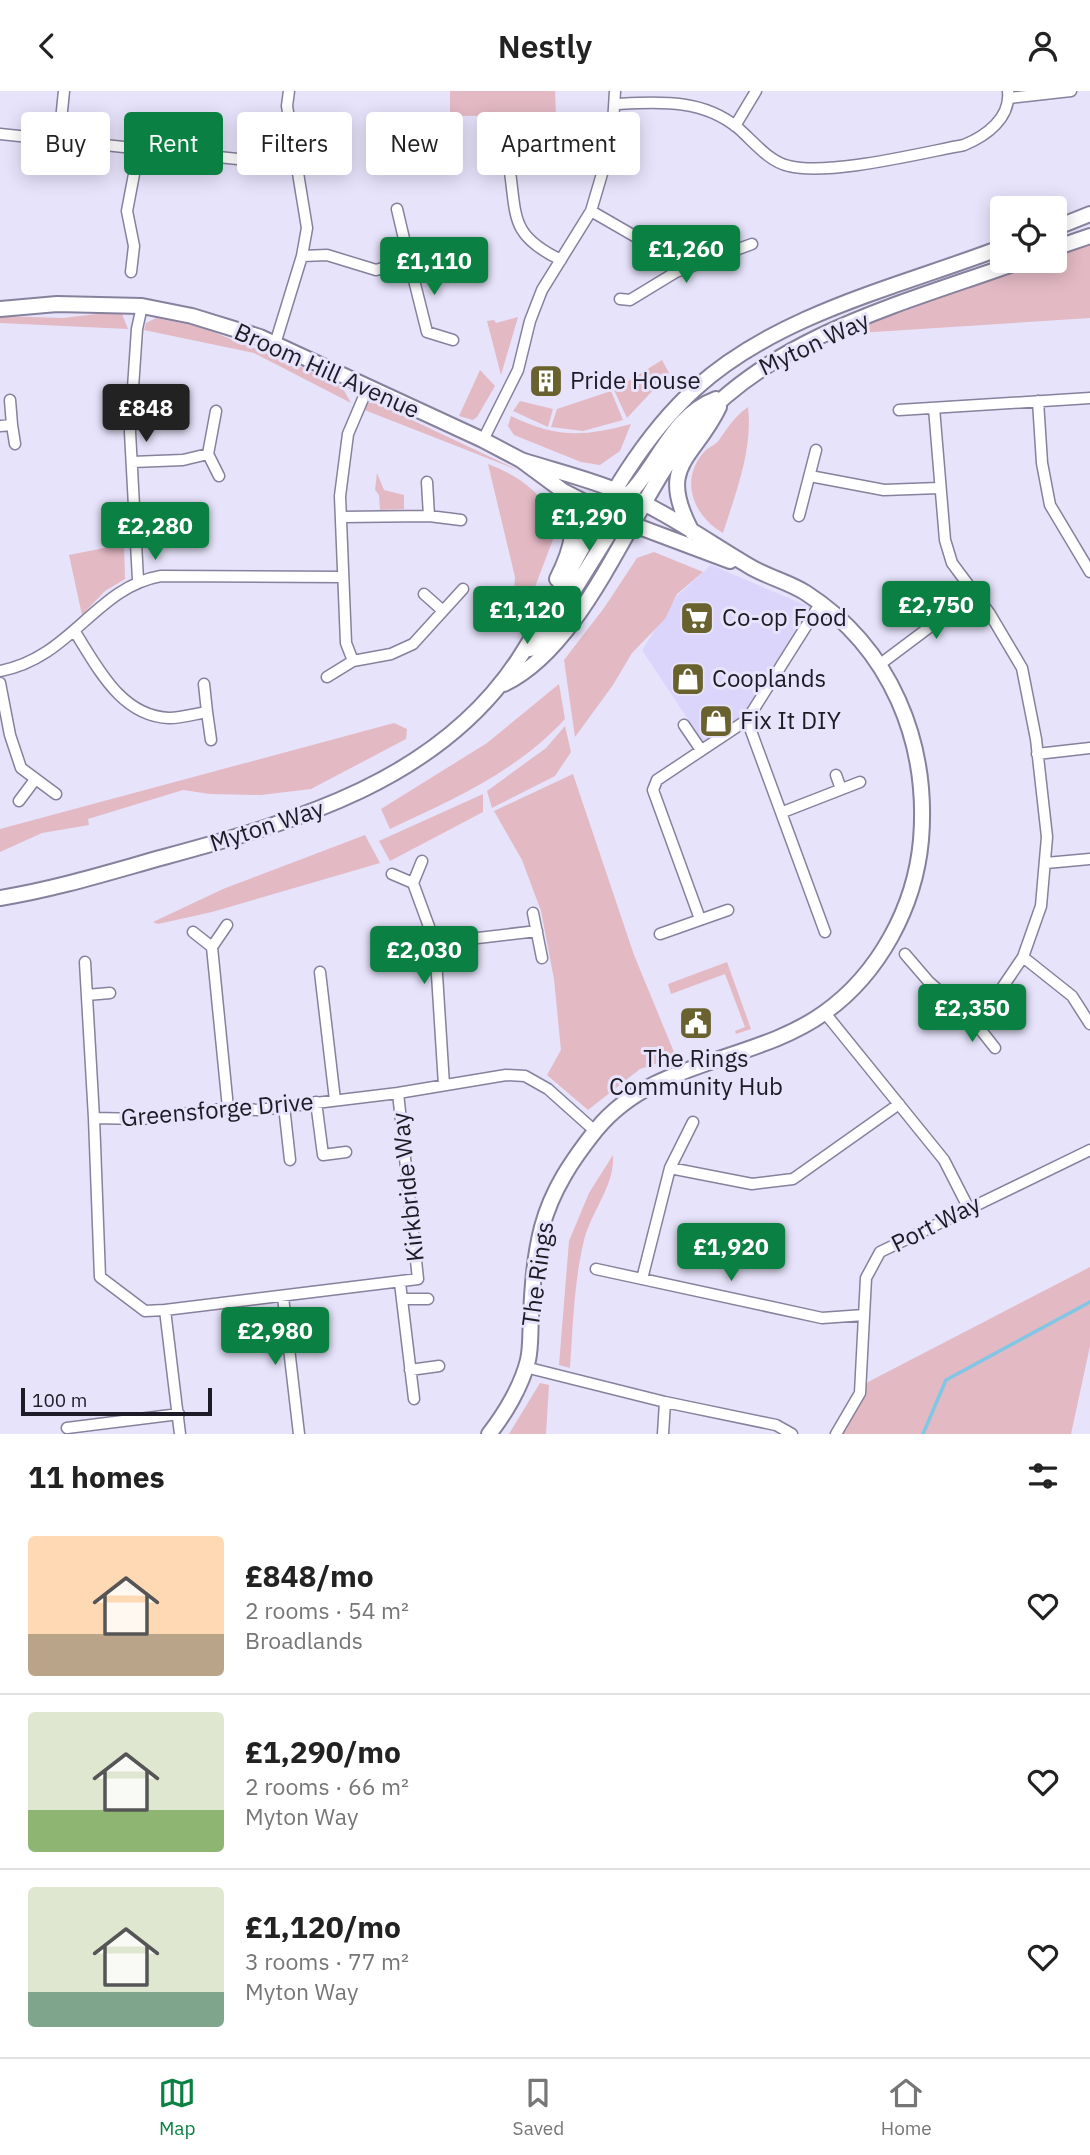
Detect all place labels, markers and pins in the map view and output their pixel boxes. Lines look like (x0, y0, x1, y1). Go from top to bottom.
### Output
pin: £1,260 (629, 225, 743, 285)
pin: £1,110 (377, 237, 491, 297)
building icon: Pride House (527, 362, 565, 400)
place label: Pride House (570, 364, 701, 396)
pin: £848 (105, 385, 187, 444)
pin: £1,290 (532, 493, 646, 553)
pin: £2,280 (98, 503, 212, 562)
pin: £2,750 (879, 581, 993, 641)
pin: £1,120 (470, 587, 584, 646)
supermarket icon: Co-op Food (678, 599, 716, 637)
place label: Co-op Food (722, 601, 847, 633)
shop icon: Cooplands (669, 660, 707, 698)
place label: Cooplands (712, 662, 826, 694)
shop icon: Fix It DIY (697, 702, 735, 740)
place label: Fix It DIY (740, 704, 841, 736)
pin: £2,030 (367, 927, 481, 986)
pin: £2,350 (915, 985, 1029, 1044)
public building icon: The Rings Community Hub (677, 1004, 715, 1042)
place label: The Rings Community Hub (609, 1042, 783, 1102)
pin: £1,920 (674, 1223, 788, 1283)
pin: £2,980 (218, 1307, 332, 1367)

